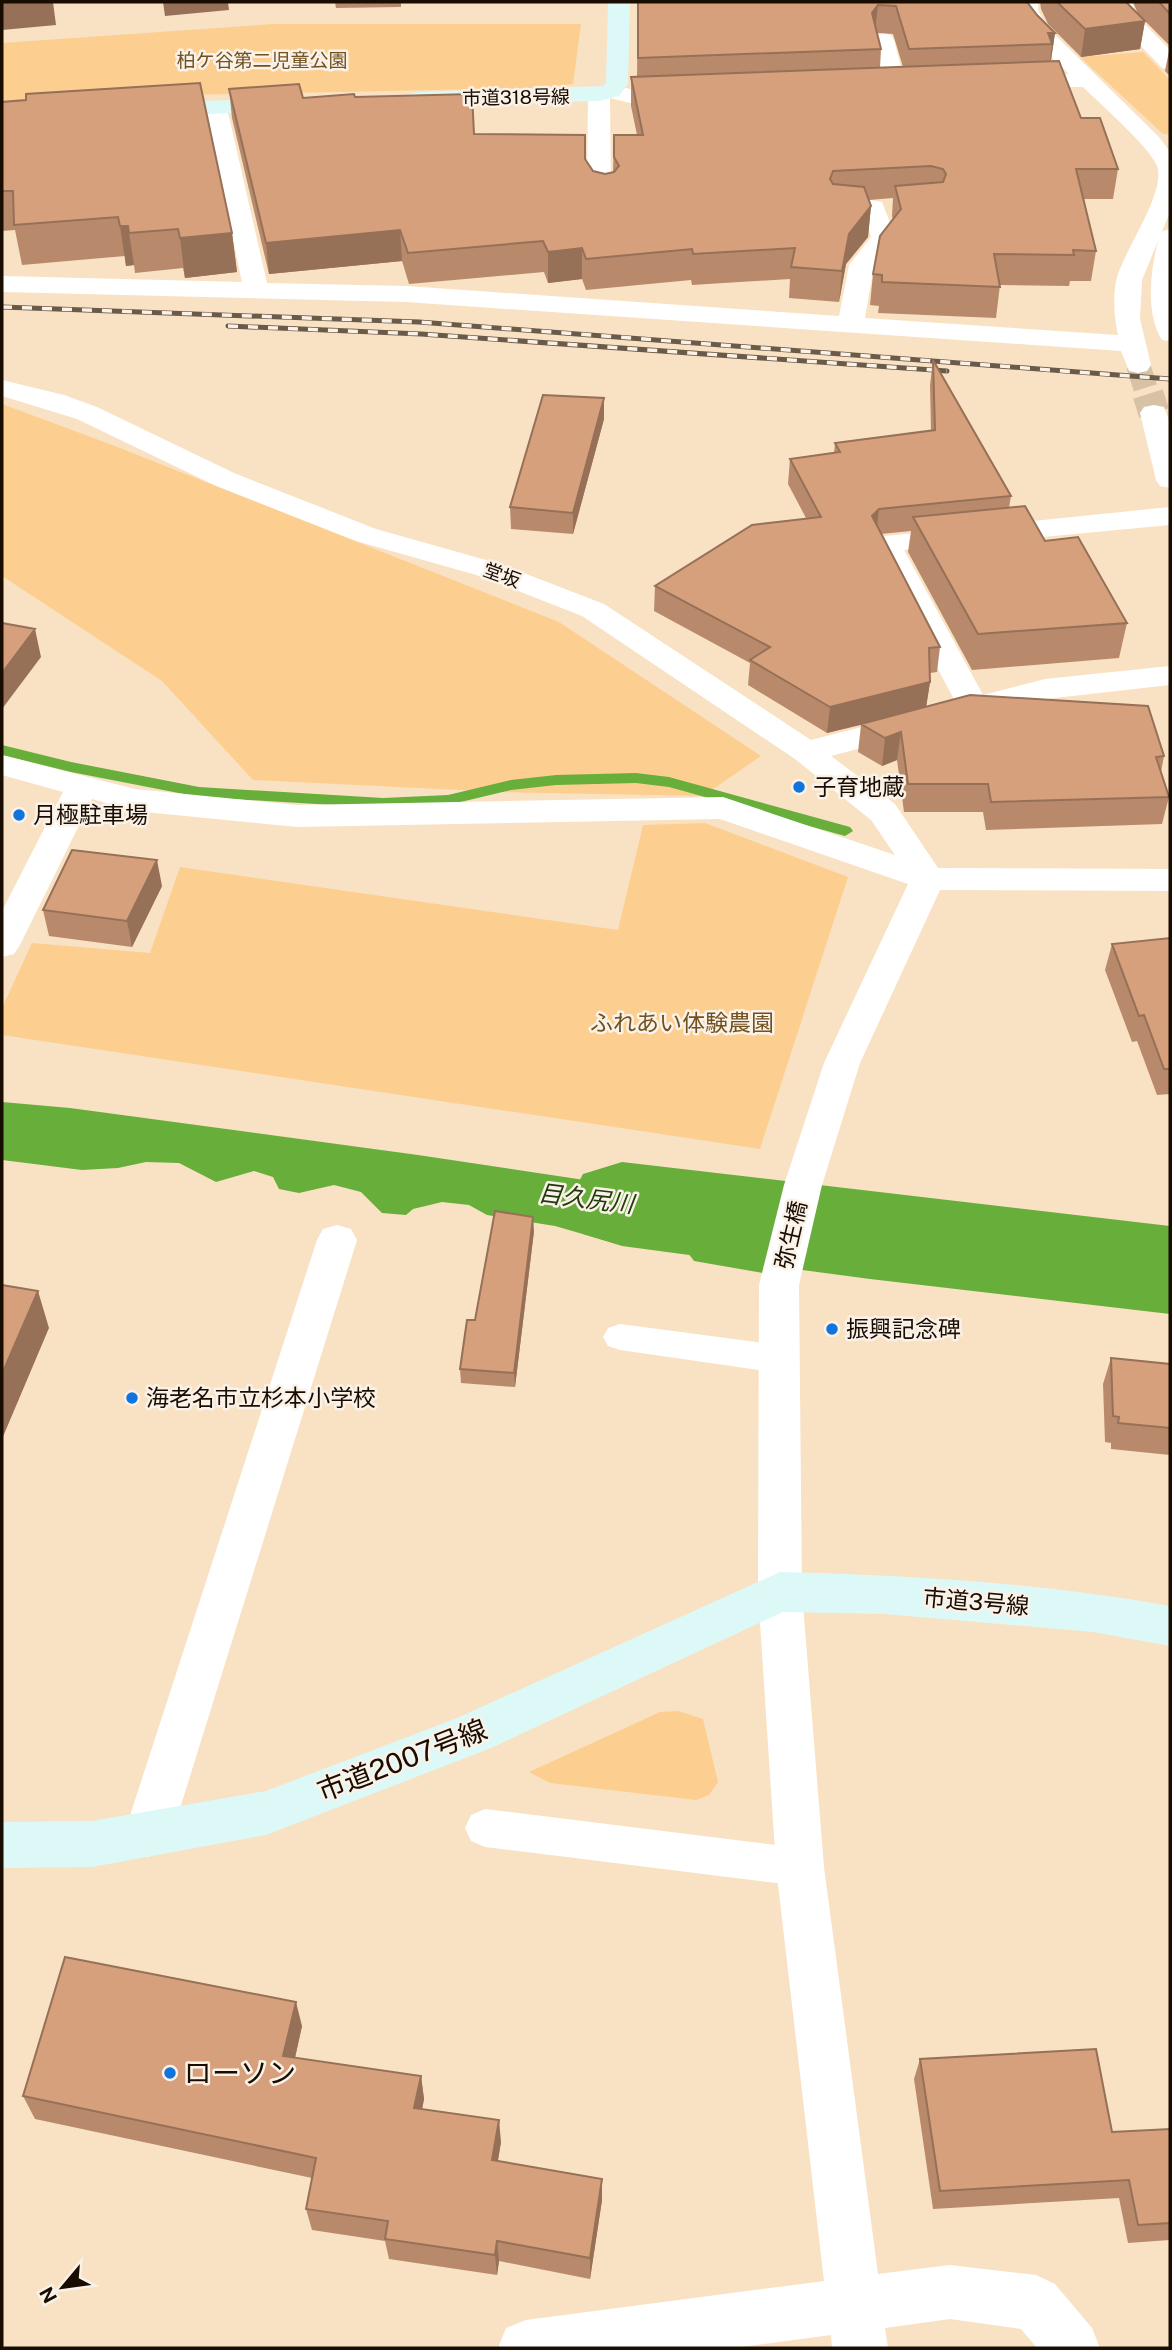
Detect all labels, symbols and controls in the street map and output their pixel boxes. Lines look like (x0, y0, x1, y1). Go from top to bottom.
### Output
park label: 柏ケ谷第二児童公園 (176, 49, 348, 71)
street label: 市道318号線 (462, 85, 570, 109)
street label: 堂坂 (480, 558, 524, 592)
place label: 子育地蔵 (813, 773, 905, 800)
marker: 子育地蔵 (791, 779, 807, 795)
place label: 月極駐車場 (33, 801, 148, 828)
marker: 月極駐車場 (11, 807, 27, 823)
park label: ふれあい体験農園 (590, 1009, 774, 1036)
water label: 目久尻川 (537, 1178, 638, 1218)
street label: 弥生橋 (770, 1198, 811, 1272)
place label: 振興記念碑 (846, 1315, 961, 1342)
marker: 振興記念碑 (824, 1321, 840, 1337)
place label: 海老名市立杉本小学校 (146, 1384, 376, 1411)
marker: 海老名市立杉本小学校 (124, 1390, 140, 1406)
street label: 市道3号線 (922, 1583, 1030, 1620)
street label: 市道2007号線 (312, 1712, 491, 1807)
place label: ローソン (184, 2056, 296, 2089)
marker: ローソン (162, 2065, 178, 2081)
north arrow (28, 2252, 98, 2322)
text: N (35, 2283, 61, 2307)

